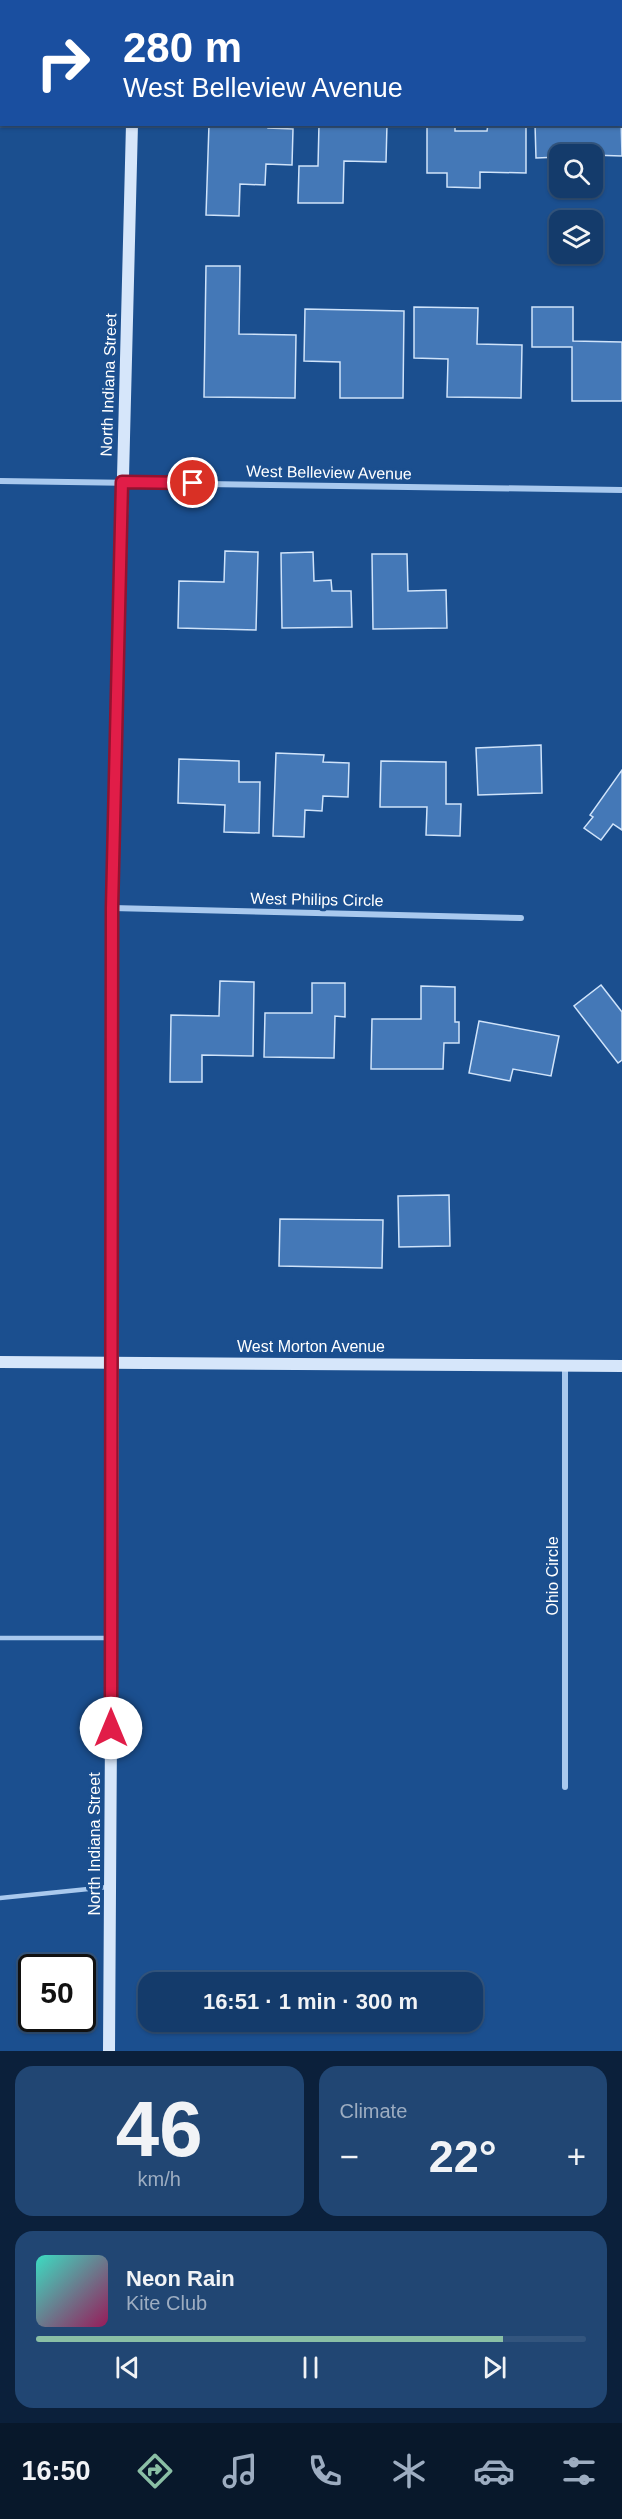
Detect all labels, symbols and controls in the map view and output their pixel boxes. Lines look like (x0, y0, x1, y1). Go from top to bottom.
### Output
icon: right (24, 24, 102, 102)
text: 280 m (123, 24, 242, 71)
text: West Belleview Avenue (123, 73, 403, 103)
map controls (549, 144, 603, 264)
button: search (549, 144, 603, 198)
button: layers (549, 210, 603, 264)
street label: North Indiana Street (98, 313, 120, 457)
pin (167, 457, 218, 508)
street label: West Belleview Avenue (246, 463, 412, 482)
icon: arrive (176, 466, 209, 499)
street label: West Philips Circle (250, 890, 384, 909)
street label: West Morton Avenue (237, 1338, 385, 1355)
street label: Ohio Circle (544, 1536, 561, 1616)
position arrow (79, 1696, 143, 1760)
street label: North Indiana Street (86, 1772, 103, 1916)
speed limit sign: 50 (18, 1954, 96, 2032)
text: 16:51 · 1 min · 300 m (203, 1989, 418, 2014)
text: 46 (116, 2085, 203, 2173)
text: Climate (340, 2100, 407, 2122)
text: 22° (429, 2131, 497, 2182)
text: − (340, 2138, 359, 2175)
text: + (567, 2138, 586, 2175)
text: km/h (138, 2168, 181, 2190)
text: Neon Rain (126, 2266, 235, 2291)
text: Kite Club (126, 2292, 207, 2314)
icon: previous (111, 2351, 144, 2384)
icon: pause (294, 2351, 327, 2384)
icon: next (478, 2351, 511, 2384)
icon: directions (134, 2450, 176, 2492)
icon: music (219, 2450, 261, 2492)
icon: phone (304, 2450, 346, 2492)
icon: climate (388, 2450, 430, 2492)
icon: car (473, 2450, 515, 2492)
icon: filters (558, 2450, 600, 2492)
text: 16:50 (21, 2456, 91, 2486)

